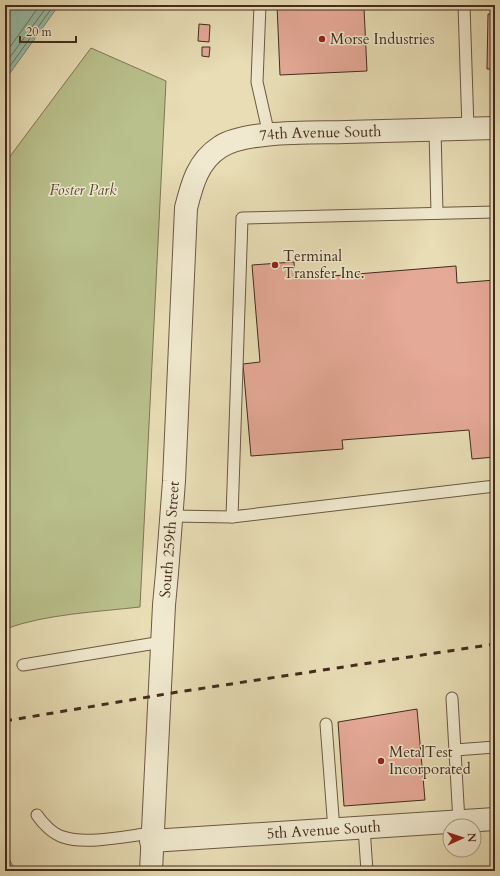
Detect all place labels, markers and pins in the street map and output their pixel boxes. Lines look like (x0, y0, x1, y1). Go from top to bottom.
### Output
place label: Morse Industries (330, 29, 435, 49)
marker: Morse Industries (317, 34, 327, 44)
place label: Terminal Transfer Inc. (283, 246, 365, 283)
marker: Terminal Transfer Inc. (270, 260, 280, 270)
place label: MetalTest Incorporated (389, 742, 471, 779)
marker: MetalTest Incorporated (376, 756, 386, 766)

